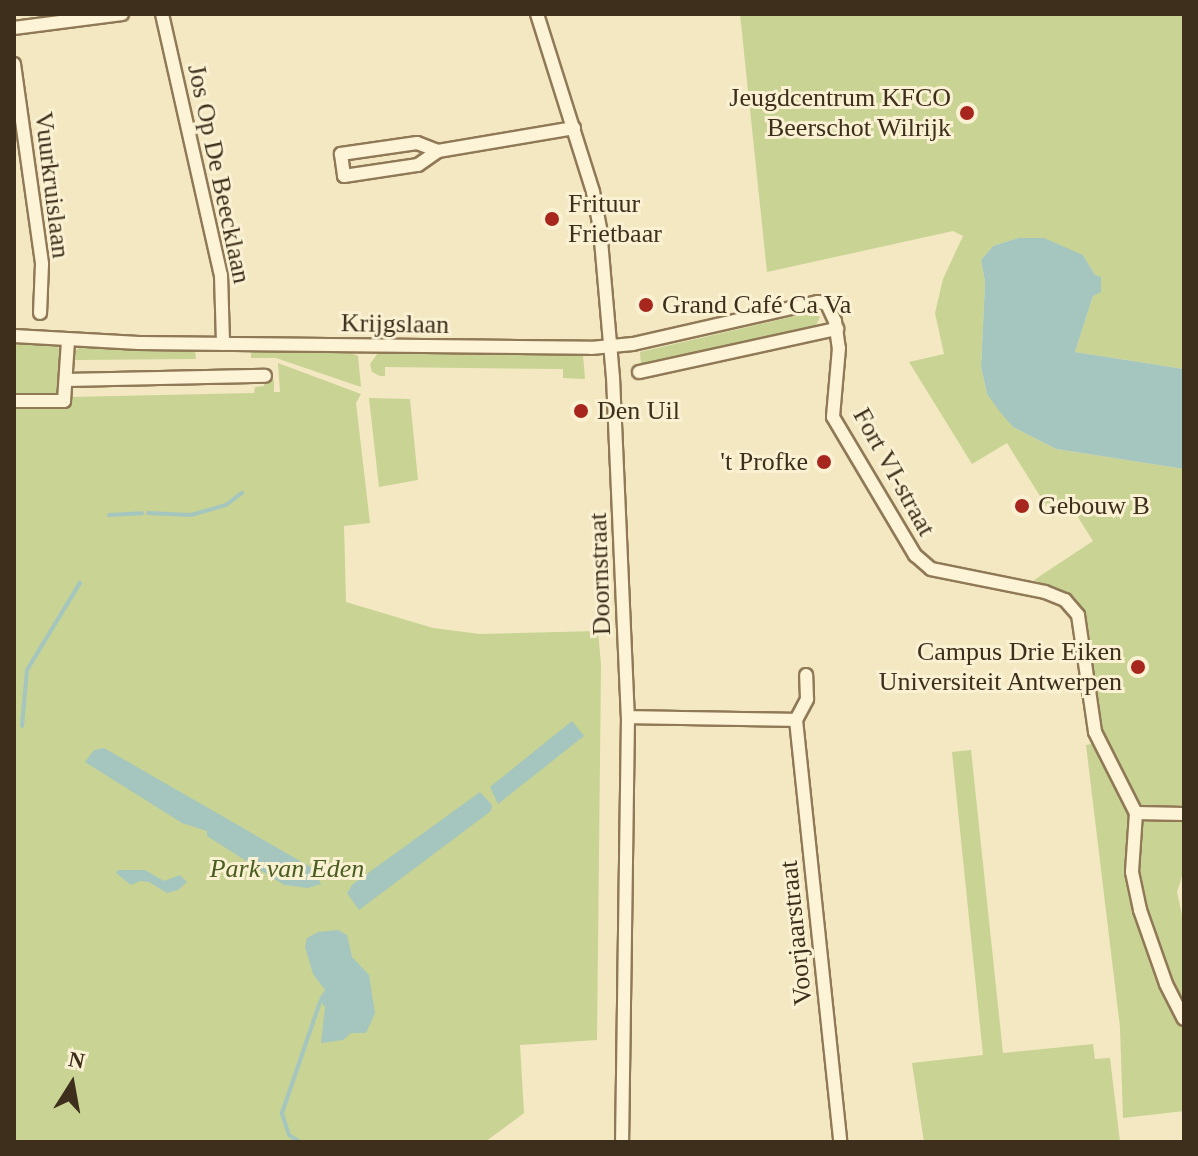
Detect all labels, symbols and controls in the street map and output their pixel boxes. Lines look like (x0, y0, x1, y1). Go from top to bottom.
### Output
street label: Jos Op De Beecklaan (181, 62, 257, 286)
place label: Jeugdcentrum KFCO Beerschot Wilrijk (729, 82, 951, 144)
marker: Jeugdcentrum KFCO Beerschot Wilrijk (958, 104, 976, 122)
street label: Vuurkruislaan (28, 110, 76, 260)
place label: Frituur Frietbaar (568, 188, 662, 250)
marker: Frituur Frietbaar (543, 210, 561, 228)
place label: Grand Café Ca Va (662, 289, 852, 321)
marker: Grand Café Ca Va (637, 296, 655, 314)
street label: Krijgslaan (341, 307, 449, 341)
place label: Den Uil (597, 395, 680, 427)
marker: Den Uil (572, 402, 590, 420)
street label: Fort VI-straat (846, 402, 942, 542)
place label: 't Profke (720, 446, 808, 478)
marker: 't Profke (815, 453, 833, 471)
place label: Gebouw B (1038, 490, 1150, 522)
marker: Gebouw B (1013, 497, 1031, 515)
street label: Doornstraat (582, 512, 618, 636)
place label: Campus Drie Eiken Universiteit Antwerpen (877, 636, 1122, 698)
marker: Campus Drie Eiken Universiteit Antwerpen (1129, 658, 1147, 676)
park label: Park van Eden (210, 853, 364, 885)
street label: Voorjaarstraat (773, 859, 819, 1007)
north arrow (32, 1044, 112, 1124)
text: N (66, 1046, 87, 1074)

